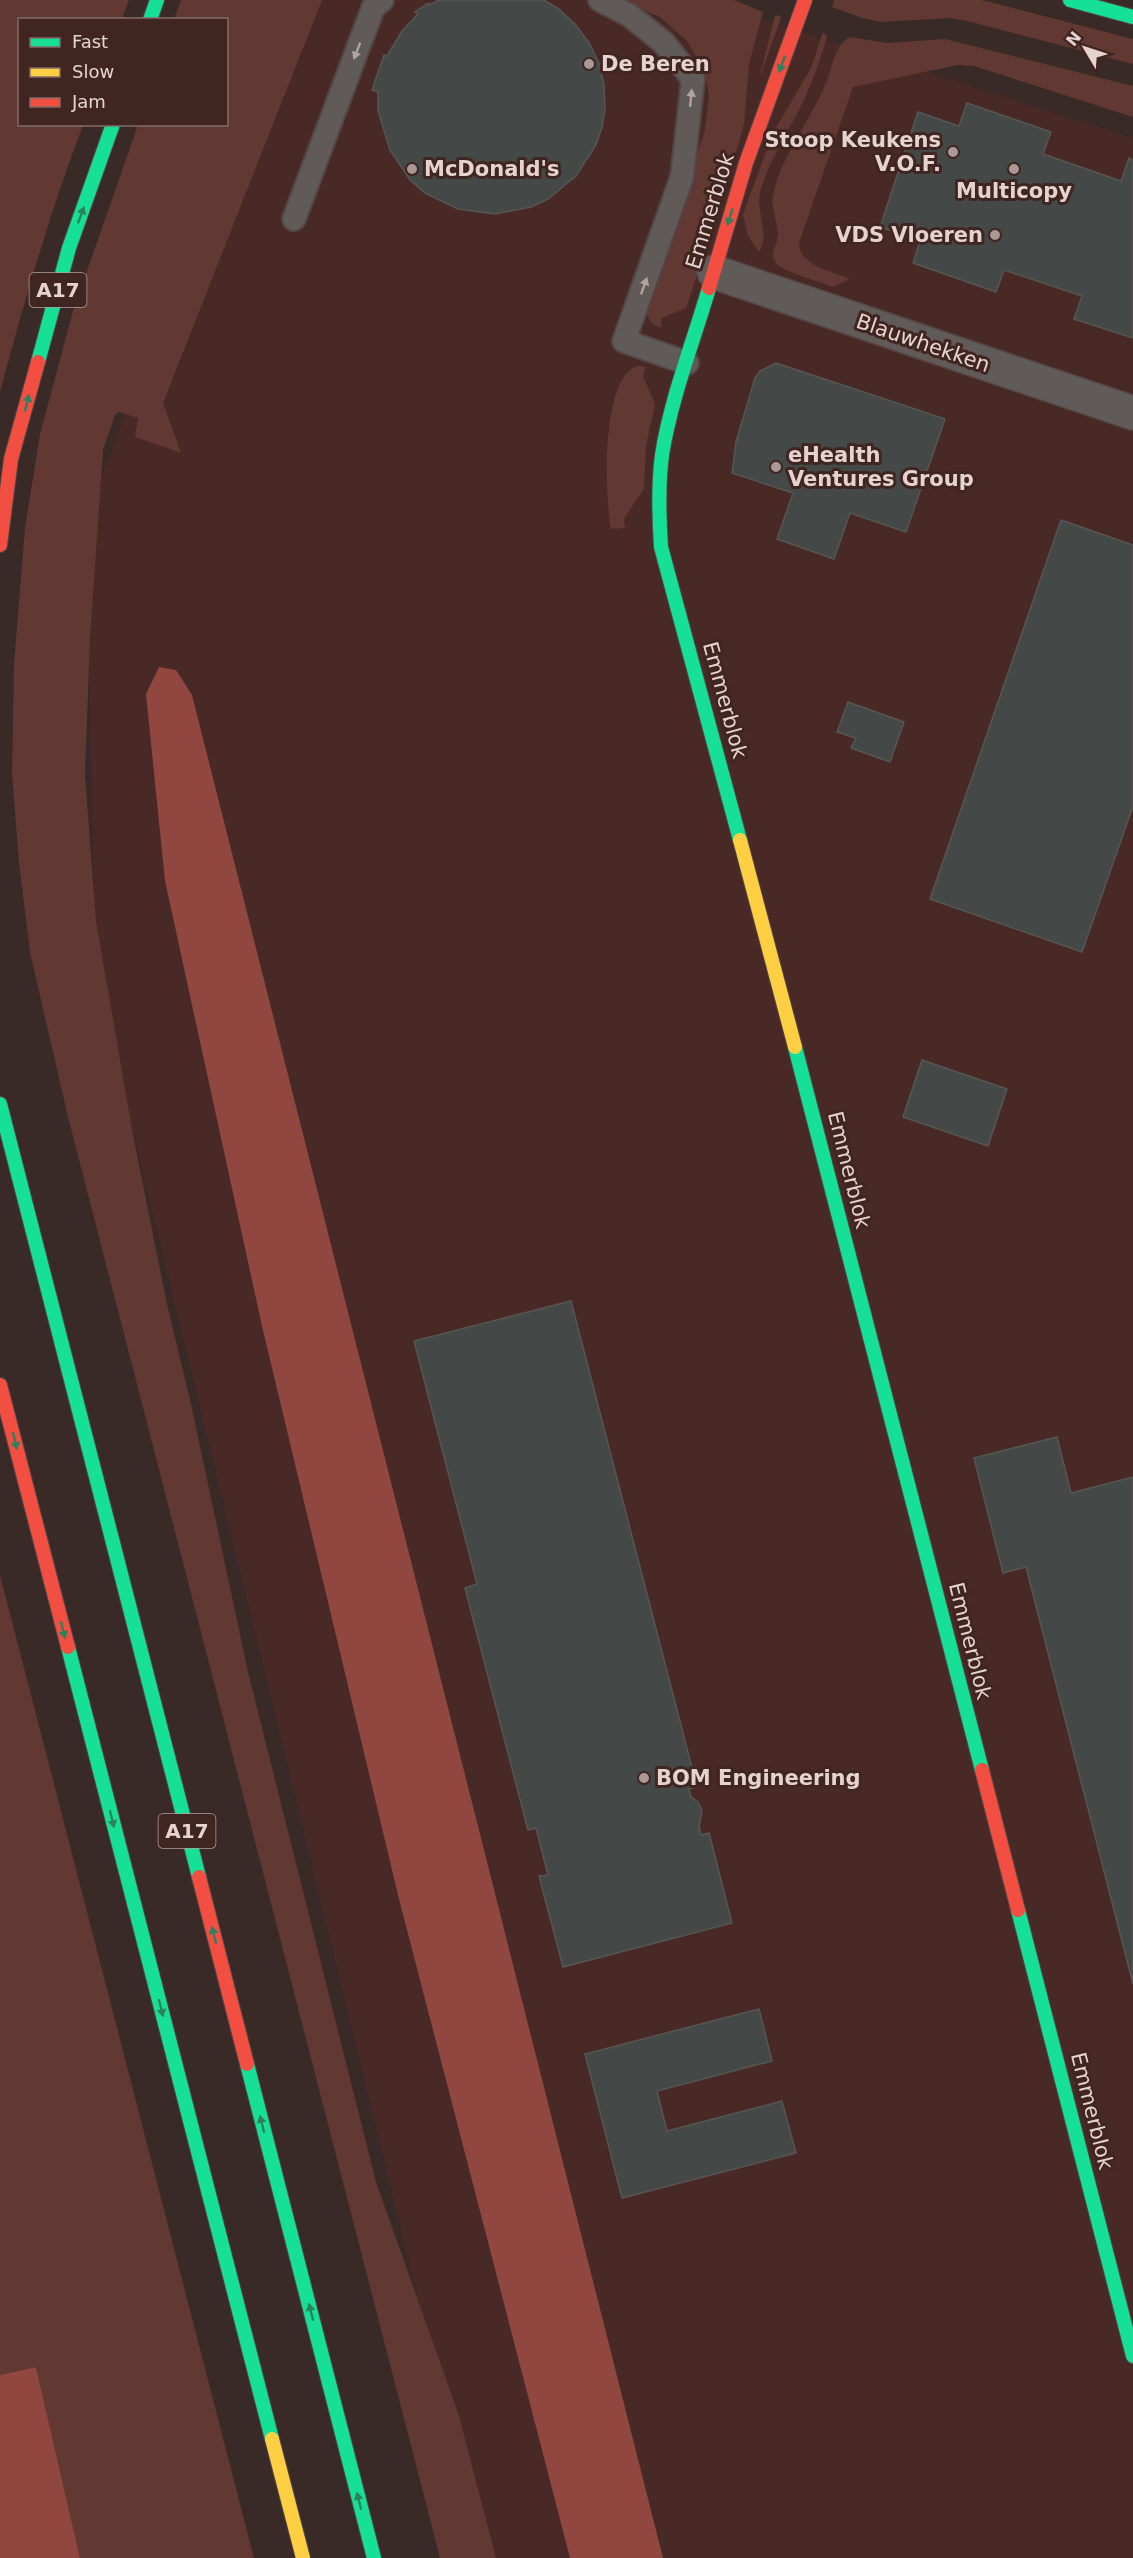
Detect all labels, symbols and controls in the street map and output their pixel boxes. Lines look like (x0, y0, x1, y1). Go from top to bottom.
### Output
legend (18, 18, 228, 126)
north arrow (1055, 18, 1115, 78)
text: N (1062, 28, 1085, 50)
text: Fast (72, 31, 108, 52)
one-way arrow (352, 42, 361, 60)
place label: De Beren (601, 52, 710, 76)
one-way arrow (776, 55, 786, 73)
marker: De Beren (582, 57, 596, 71)
text: Slow (72, 61, 114, 82)
one-way arrow (686, 88, 696, 107)
text: Jam (71, 91, 106, 112)
place label: Stoop Keukens V.O.F. (764, 128, 941, 176)
marker: Stoop Keukens V.O.F. (946, 145, 960, 159)
street label: Emmerblok (681, 149, 739, 272)
place label: McDonald's (424, 157, 560, 181)
marker: McDonald's (405, 162, 419, 176)
marker: Multicopy (1007, 162, 1021, 176)
place label: Multicopy (956, 179, 1072, 203)
one-way arrow (77, 206, 87, 224)
one-way arrow (725, 209, 734, 227)
place label: VDS Vloeren (835, 223, 983, 247)
marker: VDS Vloeren (988, 228, 1002, 242)
road number: A17 (29, 273, 86, 307)
one-way arrow (639, 276, 649, 294)
street label: Blauwhekken (853, 309, 993, 377)
one-way arrow (23, 394, 32, 412)
place label: eHealth Ventures Group (788, 443, 974, 491)
marker: eHealth Ventures Group (769, 460, 783, 474)
street label: Emmerblok (698, 639, 752, 762)
street label: Emmerblok (823, 1109, 875, 1232)
one-way arrow (10, 1432, 20, 1450)
street label: Emmerblok (944, 1580, 996, 1703)
one-way arrow (59, 1621, 69, 1639)
place label: BOM Engineering (656, 1766, 861, 1790)
marker: BOM Engineering (637, 1771, 651, 1785)
one-way arrow (108, 1810, 117, 1828)
road number: A17 (158, 1814, 216, 1848)
one-way arrow (208, 1926, 218, 1944)
one-way arrow (156, 1998, 166, 2017)
street label: Emmerblok (1066, 2050, 1118, 2173)
one-way arrow (257, 2114, 267, 2133)
one-way arrow (305, 2303, 315, 2322)
one-way arrow (354, 2492, 364, 2511)

